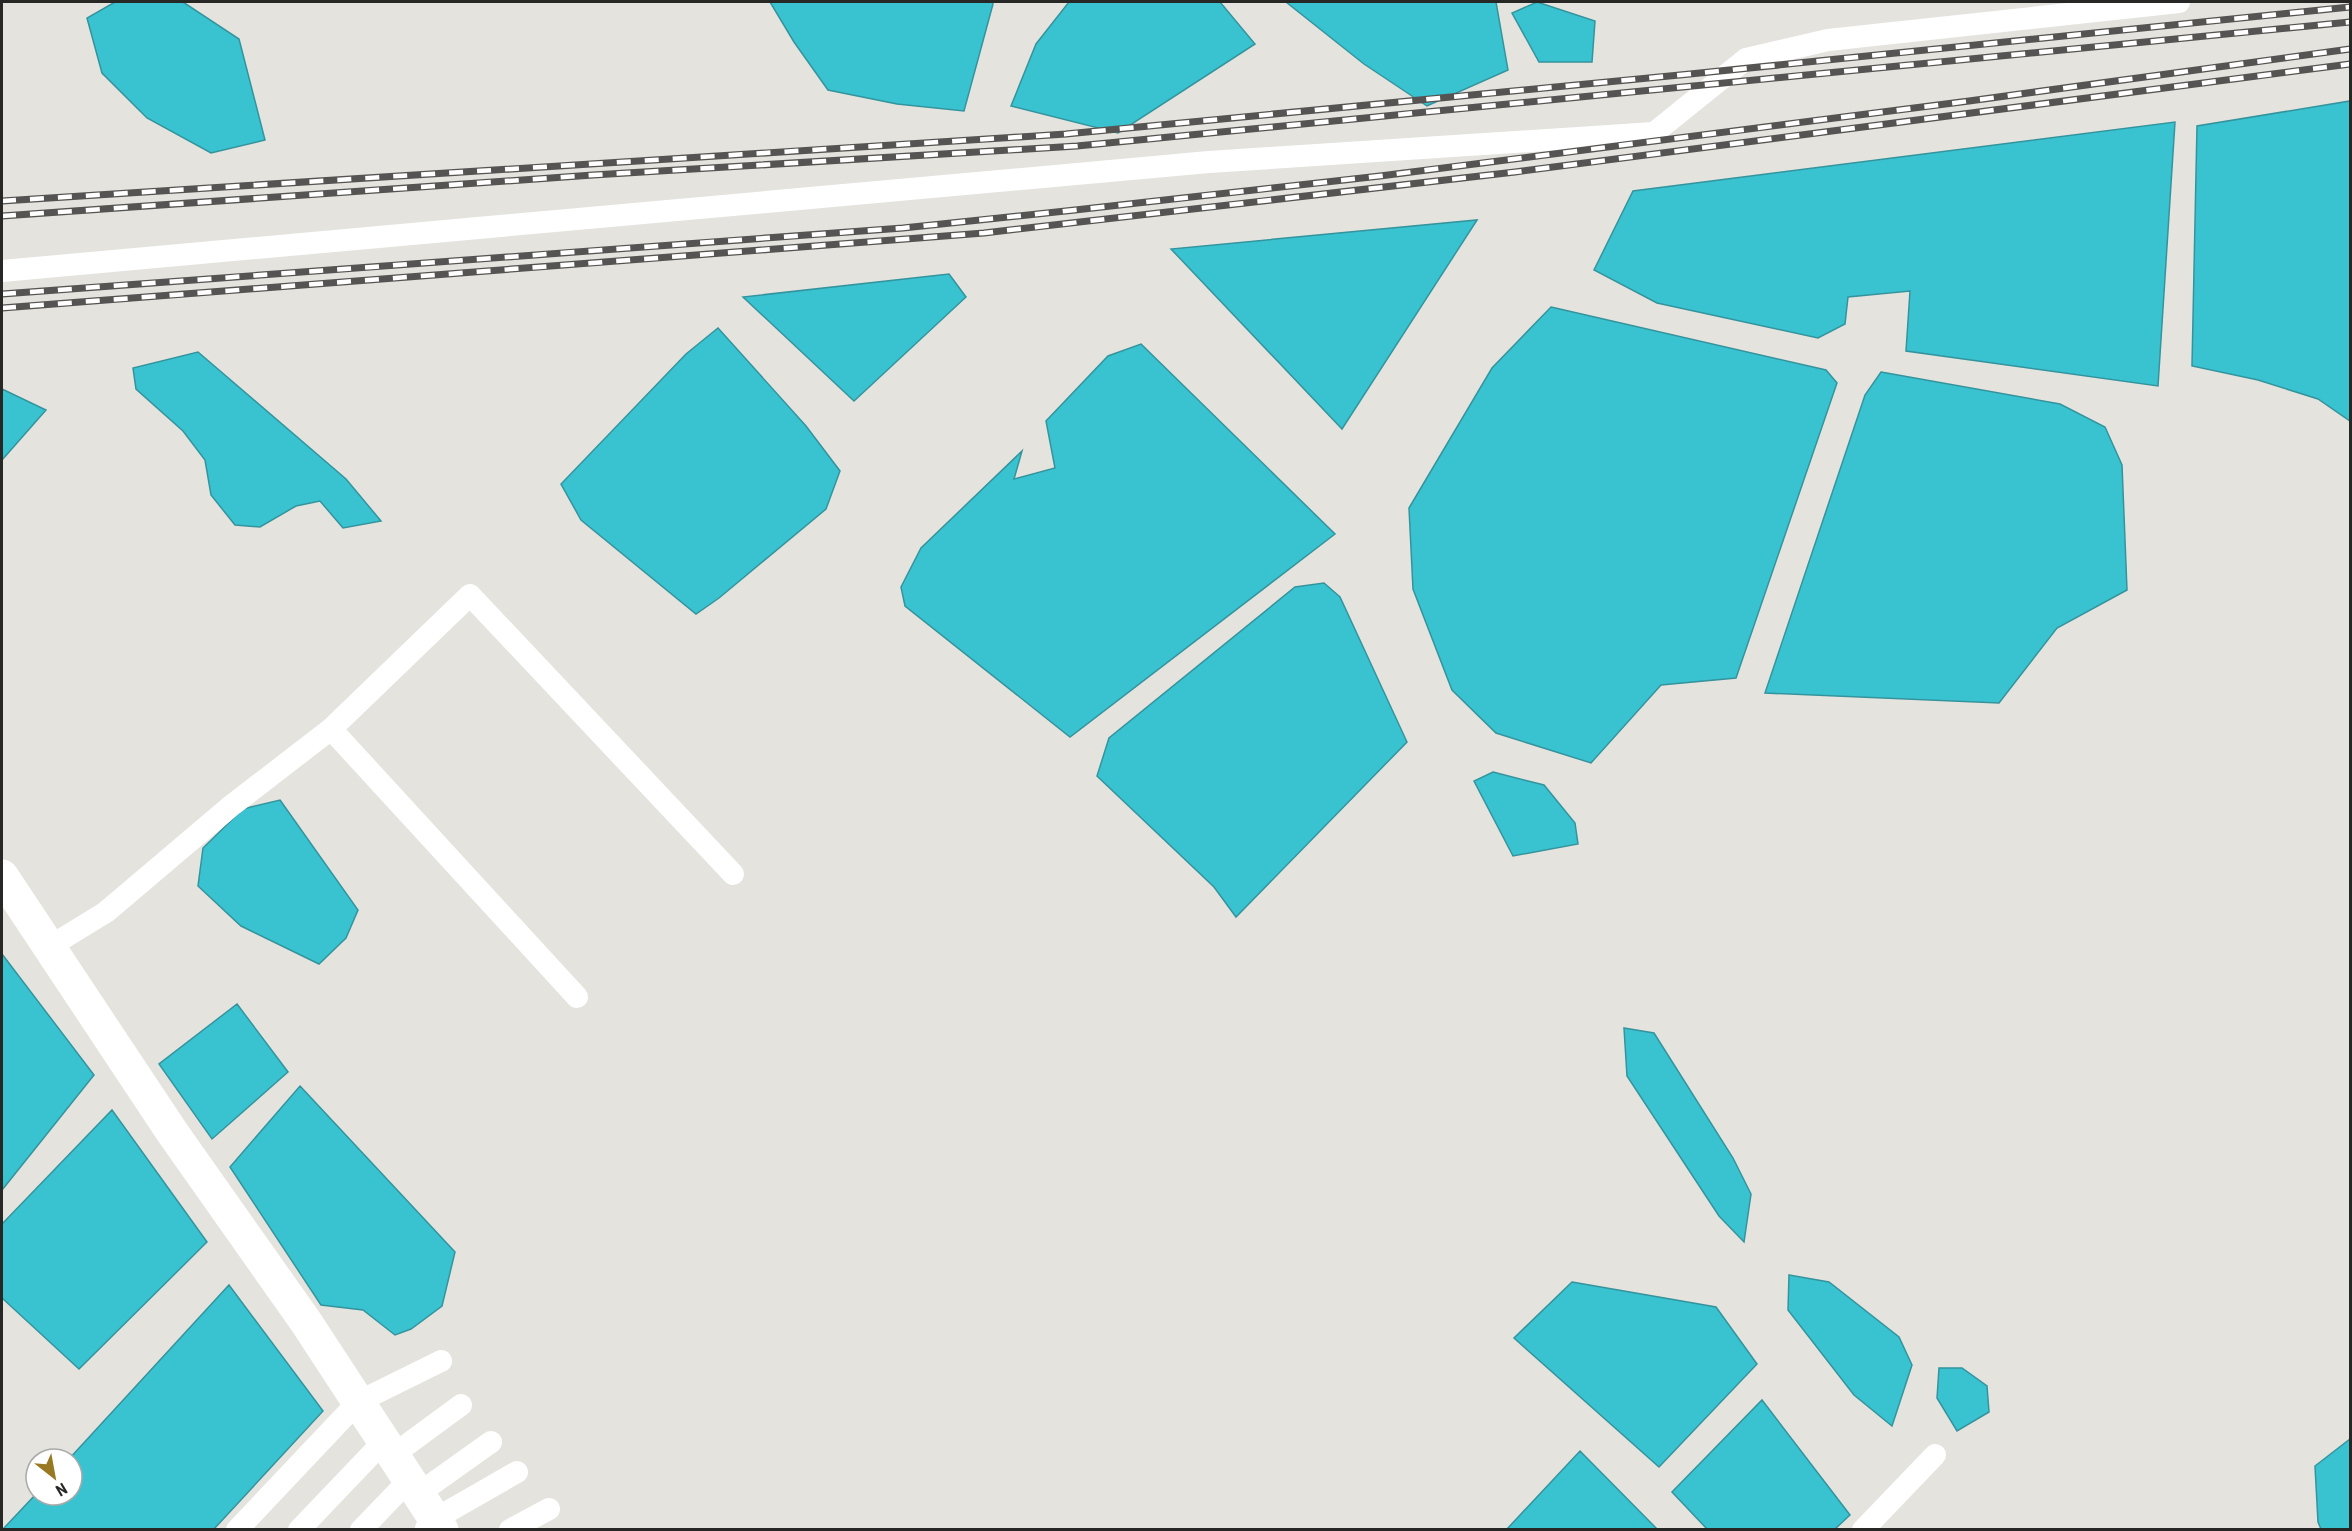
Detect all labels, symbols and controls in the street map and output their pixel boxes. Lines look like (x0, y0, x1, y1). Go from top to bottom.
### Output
north arrow (24, 1447, 84, 1507)
text: N (52, 1479, 71, 1500)

